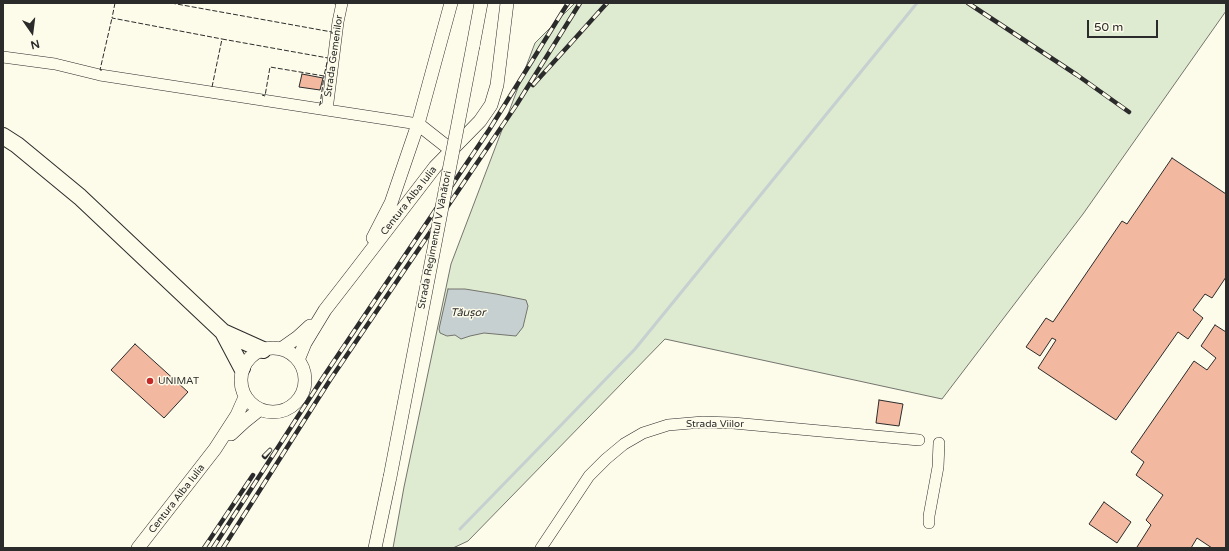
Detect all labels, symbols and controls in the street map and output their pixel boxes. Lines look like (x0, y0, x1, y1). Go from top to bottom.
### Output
north arrow (12, 12, 52, 52)
scale bar (1089, 12, 1160, 38)
street label: Strada Gemenilor (322, 14, 346, 98)
text: 50 m (1094, 20, 1123, 34)
text: N (29, 37, 41, 52)
street label: Centura Alba Iulia (378, 164, 440, 238)
street label: Strada Regimentul V Vânători (416, 170, 454, 310)
water label: Tăușor (451, 306, 485, 320)
place label: UNIMAT (158, 375, 199, 387)
marker: UNIMAT (145, 376, 155, 386)
street label: Strada Viilor (686, 418, 744, 430)
street label: Centura Alba Iulia (146, 462, 208, 536)

